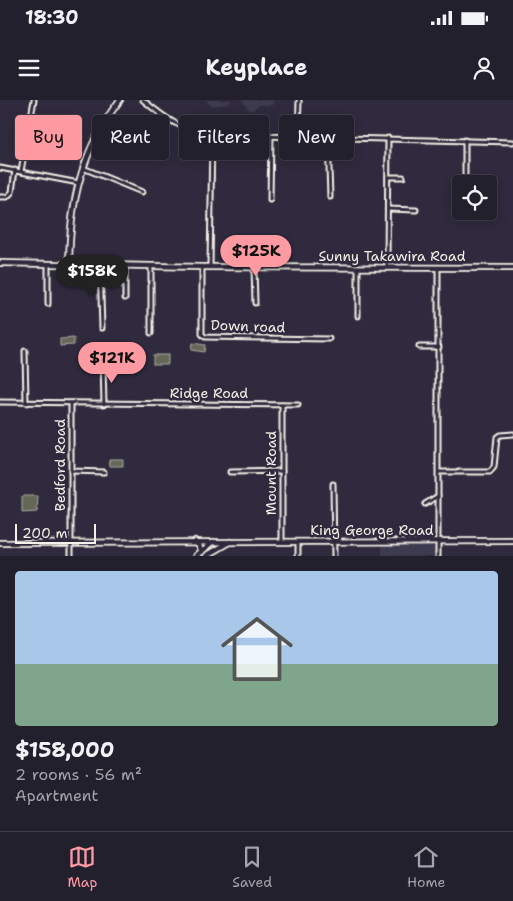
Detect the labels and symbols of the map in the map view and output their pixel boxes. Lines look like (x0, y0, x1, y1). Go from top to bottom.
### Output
pin: $125K (221, 234, 291, 277)
street label: Sunny Takawira Road (318, 247, 466, 265)
pin: $158K (57, 254, 127, 297)
street label: Down road (210, 316, 286, 336)
pin: $121K (77, 342, 147, 384)
street label: Ridge Road (170, 384, 248, 402)
street label: Bedford Road (51, 419, 69, 511)
street label: Mount Road (262, 431, 280, 515)
scale bar (15, 521, 96, 544)
street label: King George Road (310, 521, 434, 539)

